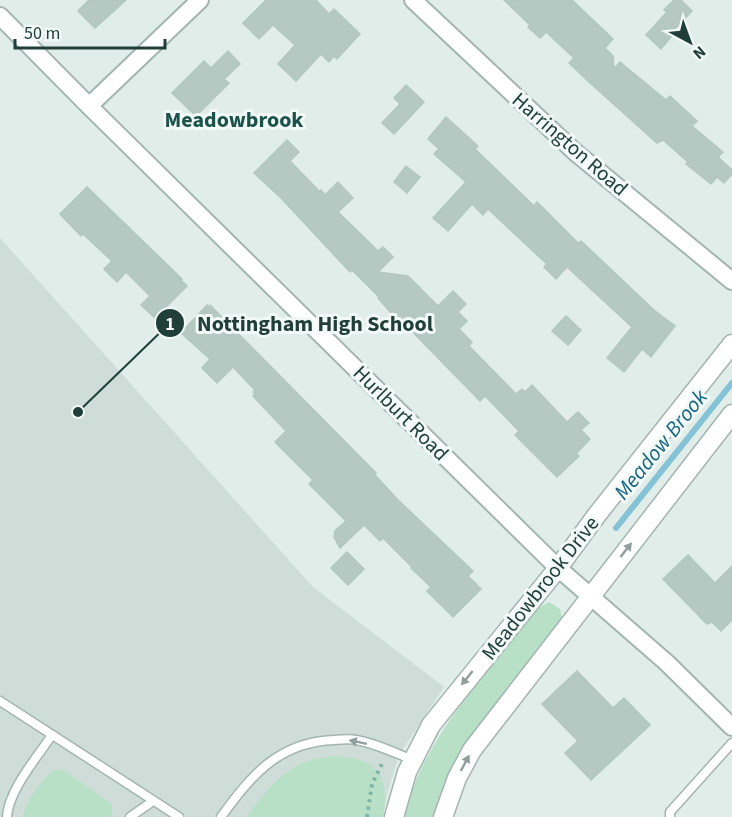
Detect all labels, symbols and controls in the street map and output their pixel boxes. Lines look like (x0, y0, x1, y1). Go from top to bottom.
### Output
scale bar (15, 12, 165, 50)
north arrow (660, 12, 720, 72)
text: 50 m (24, 21, 60, 46)
text: N (688, 41, 710, 64)
street label: Harrington Road (505, 85, 635, 203)
district label: Meadowbrook (165, 104, 303, 136)
callout: Nottingham High School (155, 303, 445, 343)
text: Nottingham High School (197, 308, 434, 340)
text: 1 (165, 312, 175, 337)
street label: Hurlburt Road (346, 358, 456, 468)
water label: Meadow Brook (606, 382, 716, 507)
street label: Meadowbrook Drive (474, 510, 606, 666)
one-way arrow (620, 542, 632, 557)
one-way arrow (462, 671, 474, 686)
one-way arrow (349, 736, 367, 746)
one-way arrow (460, 754, 470, 771)

